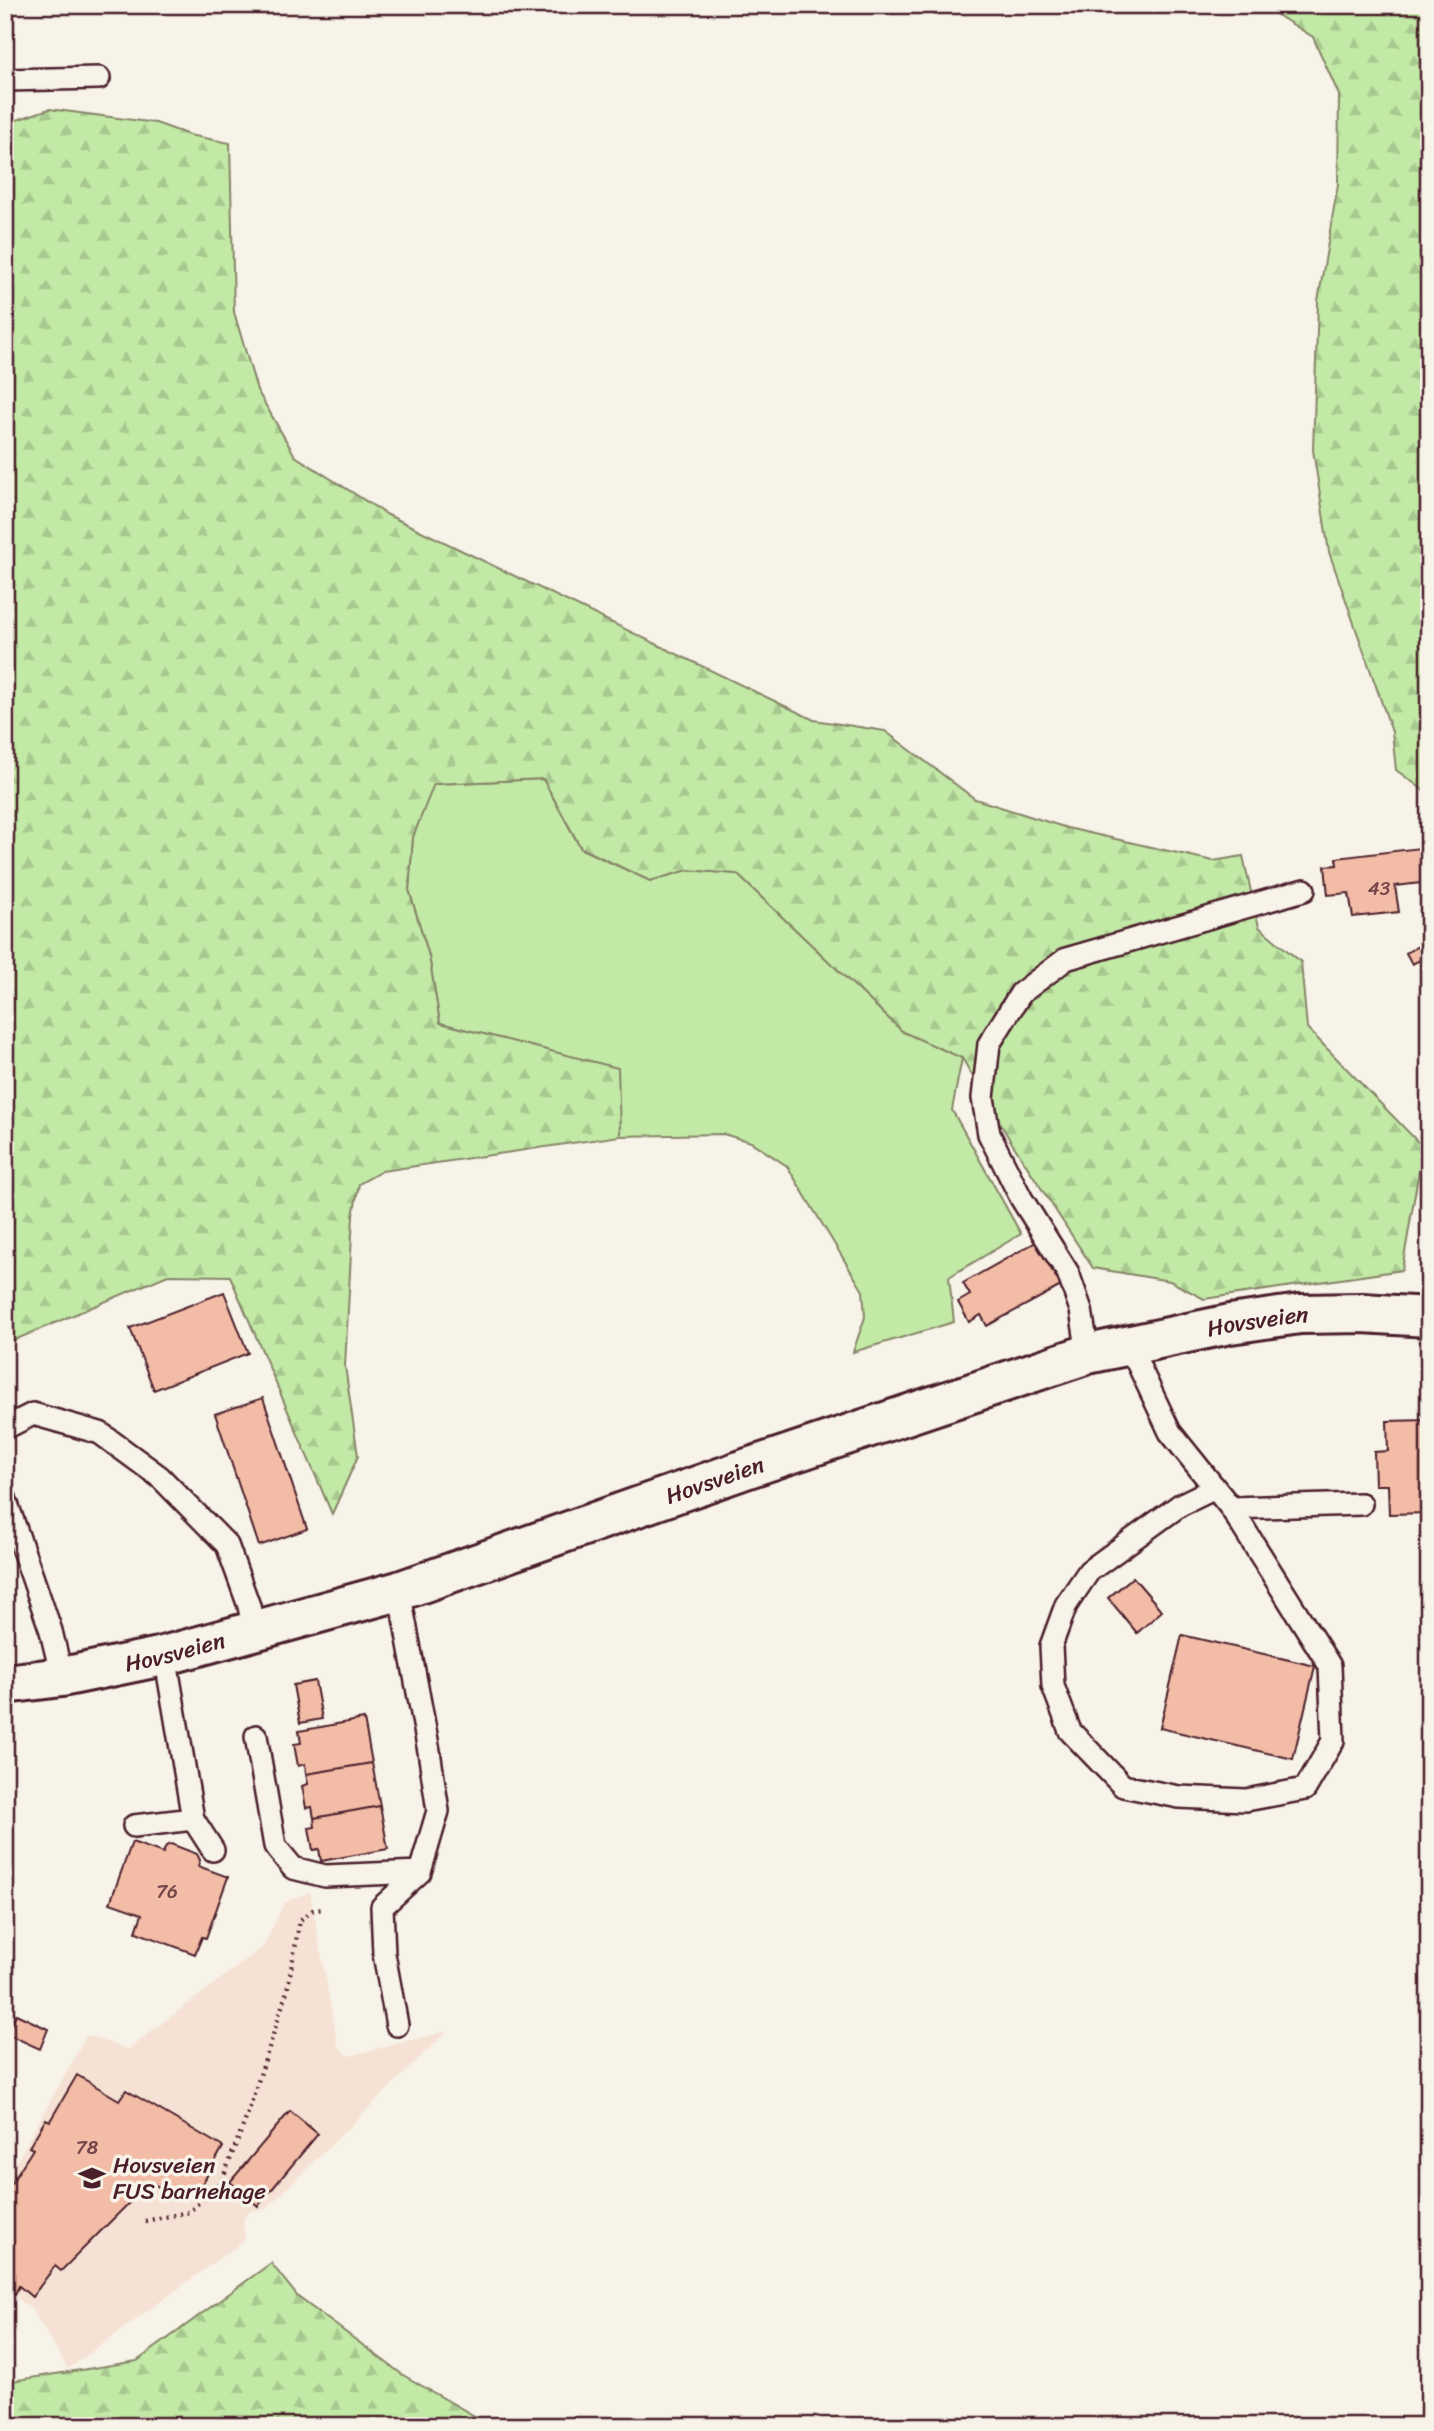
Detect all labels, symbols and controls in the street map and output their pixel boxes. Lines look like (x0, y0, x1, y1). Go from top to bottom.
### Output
house number: 43 (1368, 872, 1391, 905)
street label: Hovsveien (1203, 1294, 1309, 1349)
street label: Hovsveien (660, 1444, 770, 1517)
street label: Hovsveien (121, 1620, 230, 1685)
house number: 76 (156, 1875, 178, 1908)
house number: 78 (76, 2131, 99, 2164)
place label: Hovsveien FUS barnehage (113, 2145, 266, 2212)
school or university icon: Hovsveien FUS barnehage (77, 2163, 107, 2193)

